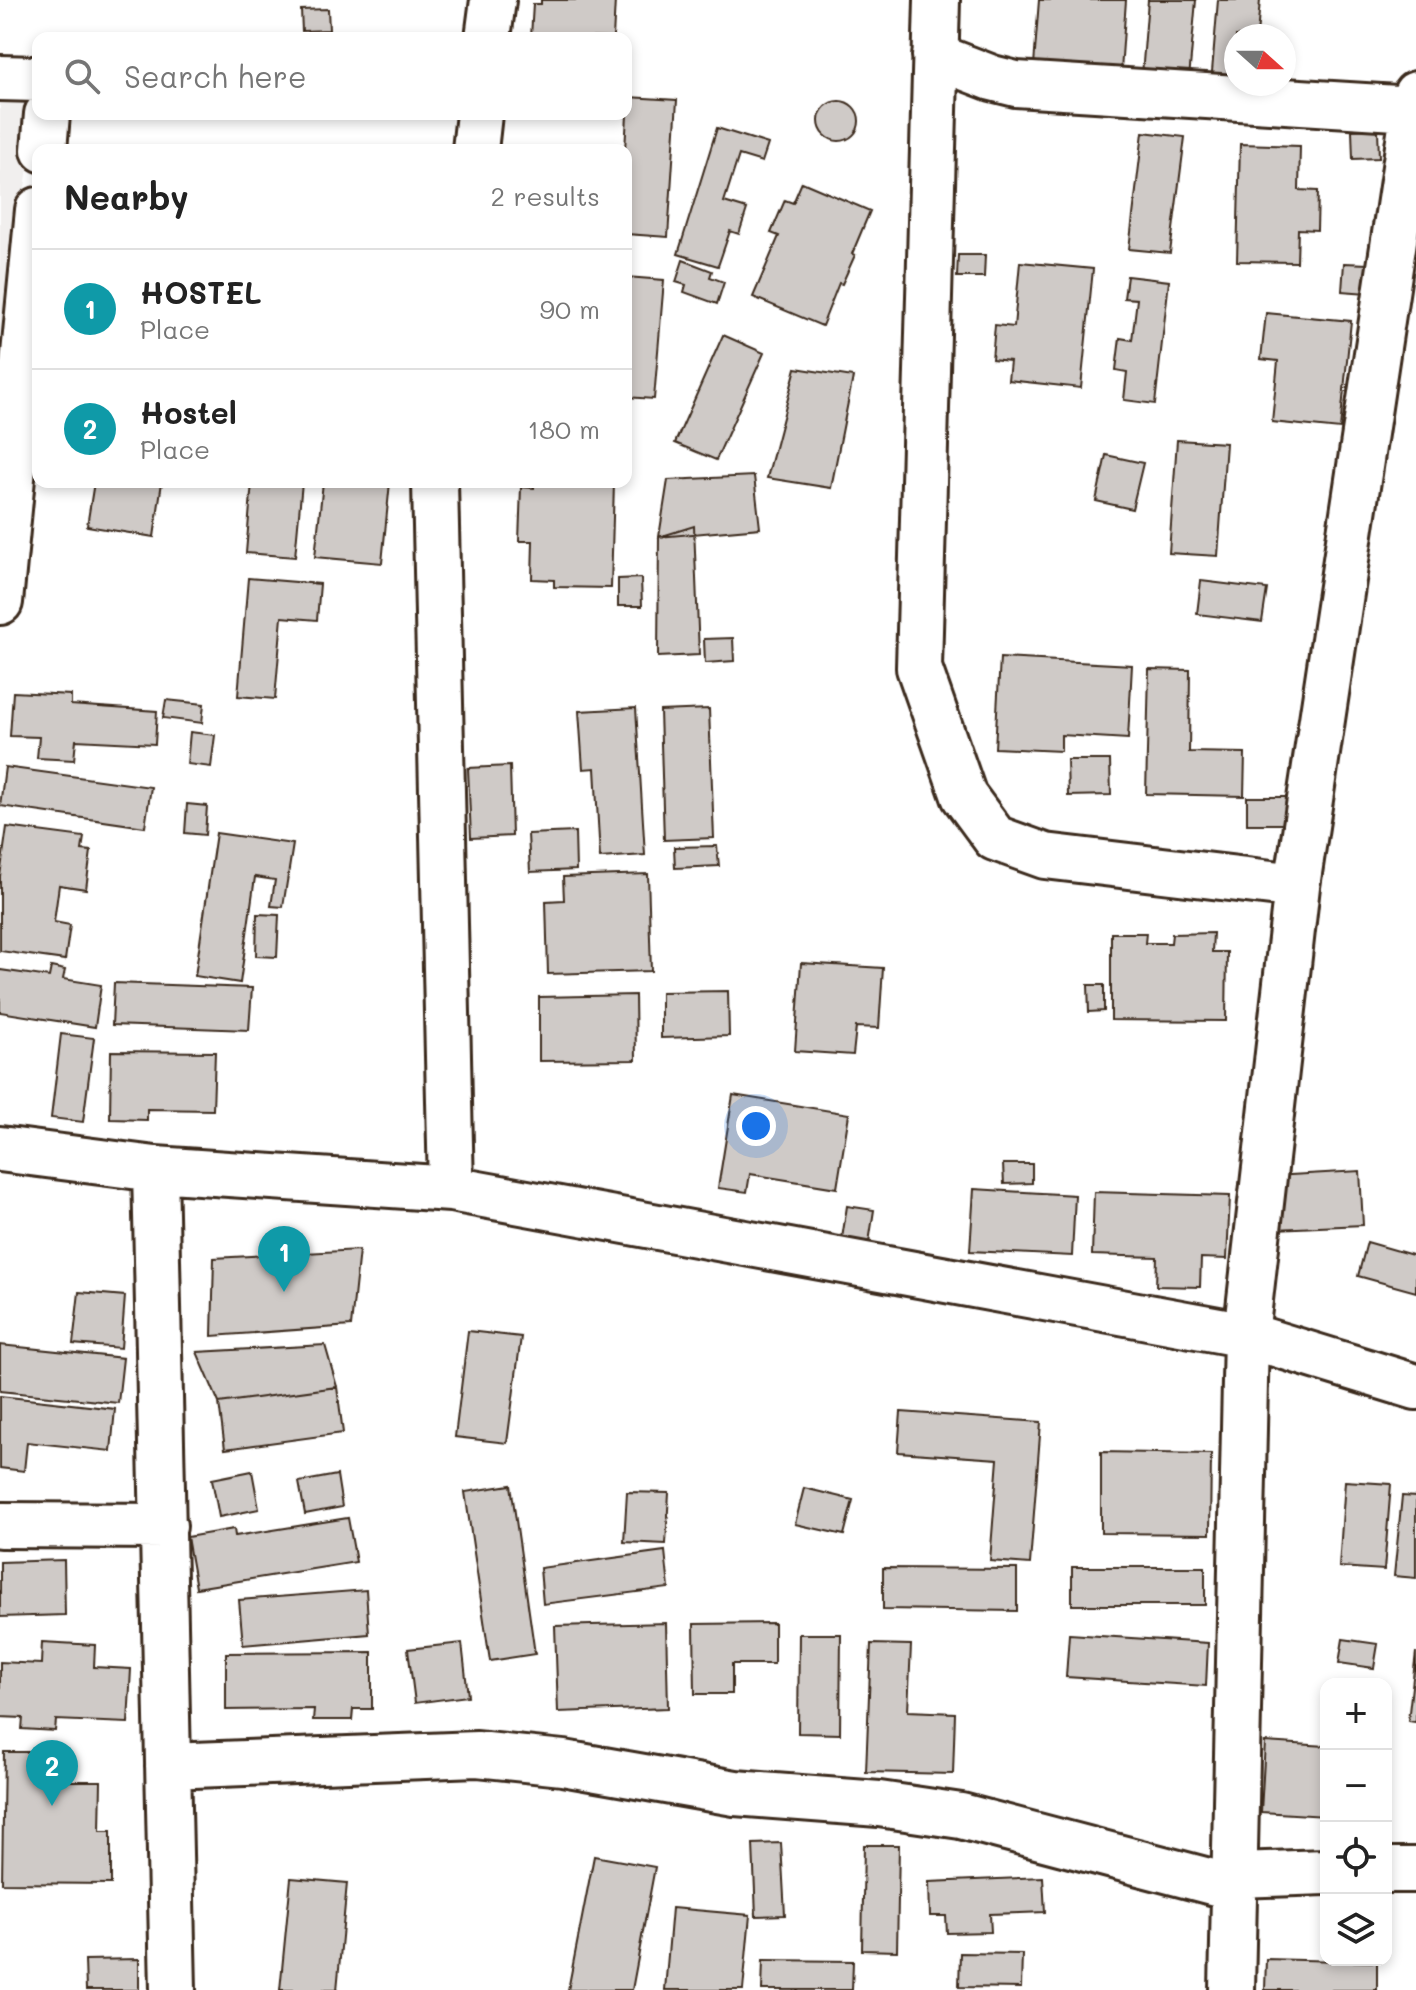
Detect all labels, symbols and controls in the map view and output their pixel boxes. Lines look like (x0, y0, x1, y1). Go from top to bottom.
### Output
north arrow (1224, 24, 1296, 96)
search box (32, 32, 632, 120)
icon: search (60, 54, 104, 98)
text: Search here (124, 56, 307, 96)
text: Nearby (64, 174, 189, 219)
text: 2 results (491, 179, 600, 213)
text: HOSTEL (140, 272, 262, 312)
text: 1 (84, 292, 96, 326)
text: 90 m (540, 292, 600, 326)
text: Place (140, 312, 210, 346)
text: Hostel (140, 392, 237, 432)
text: 2 (83, 412, 97, 446)
text: 180 m (528, 412, 600, 446)
text: Place (140, 432, 210, 466)
your location (736, 1106, 776, 1146)
pin: 1 (258, 1226, 310, 1292)
map controls (1320, 1678, 1392, 1966)
button: + (1320, 1678, 1392, 1750)
pin: 2 (26, 1740, 78, 1806)
button: − (1320, 1750, 1392, 1822)
button: locate (1320, 1822, 1392, 1894)
button: layers (1320, 1894, 1392, 1966)

